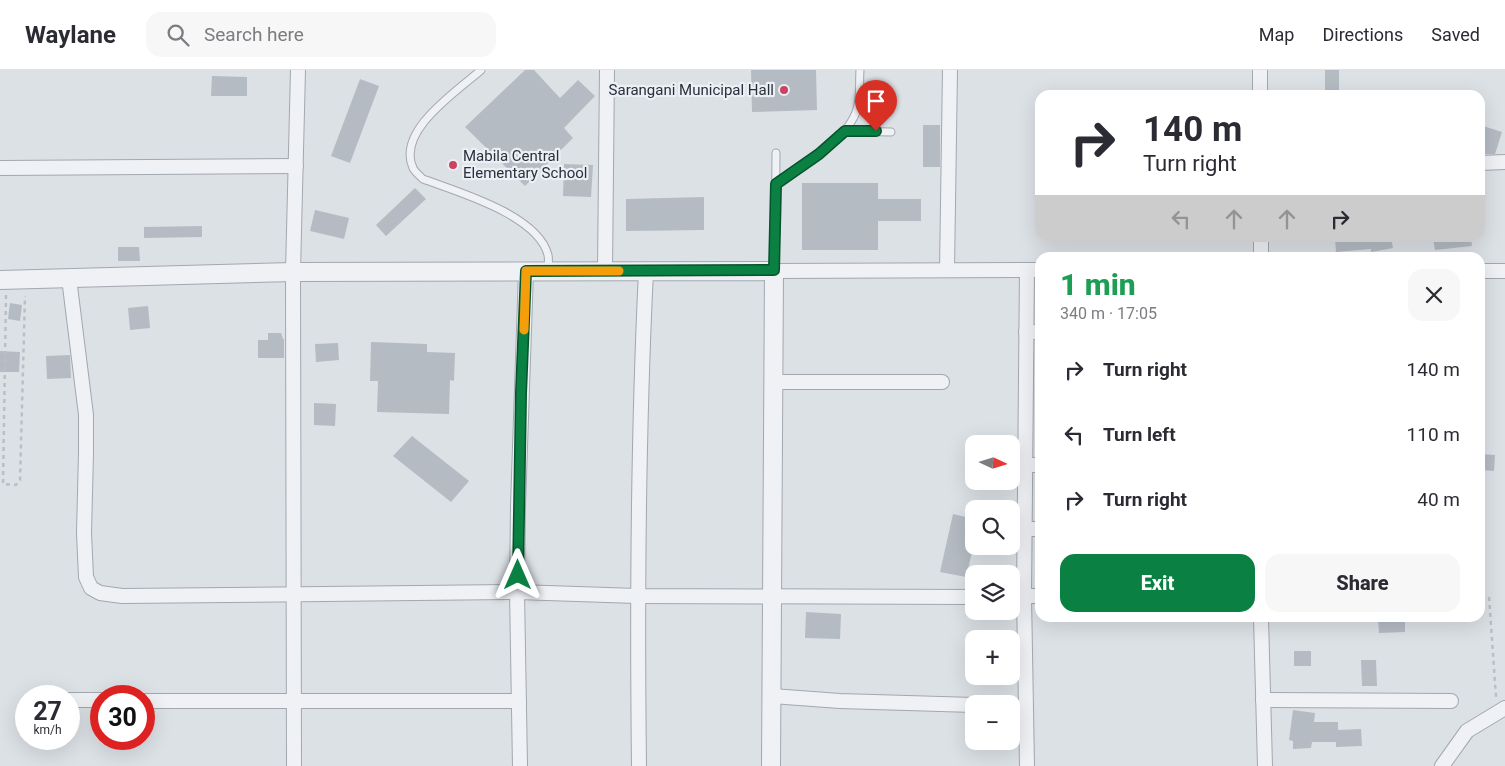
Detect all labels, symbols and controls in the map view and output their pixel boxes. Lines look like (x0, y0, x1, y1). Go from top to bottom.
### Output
search box (146, 12, 496, 57)
text: Waylane (25, 21, 116, 49)
icon: search (164, 21, 192, 49)
text: Search here (204, 23, 304, 46)
text: Map (1259, 24, 1294, 45)
text: Directions (1322, 24, 1403, 45)
text: Saved (1431, 24, 1480, 45)
pin (855, 80, 897, 131)
place label: Sarangani Municipal Hall (609, 81, 774, 99)
marker: Sarangani Municipal Hall (778, 84, 790, 96)
icon: arrive (862, 87, 890, 115)
text: 140 m (1143, 109, 1242, 150)
icon: right (1060, 110, 1125, 175)
place label: Mabila Central Elementary School (463, 147, 587, 182)
text: Turn right (1143, 151, 1237, 176)
marker: Mabila Central Elementary School (447, 159, 459, 171)
icon: left (1167, 205, 1195, 233)
icon: ahead (1220, 205, 1248, 233)
icon: ahead (1273, 205, 1301, 233)
icon: right (1326, 205, 1354, 233)
text: 1 min (1060, 267, 1136, 302)
button: close (1408, 269, 1460, 321)
text: 340 m · 17:05 (1060, 304, 1157, 323)
icon: right (1060, 356, 1088, 384)
text: Turn right (1103, 358, 1187, 381)
text: 140 m (1407, 358, 1460, 381)
icon: left (1060, 421, 1088, 449)
text: Turn left (1103, 423, 1176, 446)
text: 110 m (1407, 423, 1460, 446)
north arrow (965, 435, 1020, 490)
map controls (965, 435, 1020, 750)
icon: right (1060, 486, 1088, 514)
text: Turn right (1103, 488, 1187, 511)
text: 40 m (1417, 488, 1460, 511)
button: search (965, 500, 1020, 555)
position arrow (491, 548, 543, 600)
button: Exit (1060, 554, 1255, 612)
button: Share (1265, 554, 1460, 612)
button: layers (965, 565, 1020, 620)
button: + (965, 630, 1020, 685)
speed limit sign: 30 (90, 685, 155, 750)
button: − (965, 695, 1020, 750)
text: 27 (33, 697, 62, 726)
text: km/h (33, 723, 62, 737)

